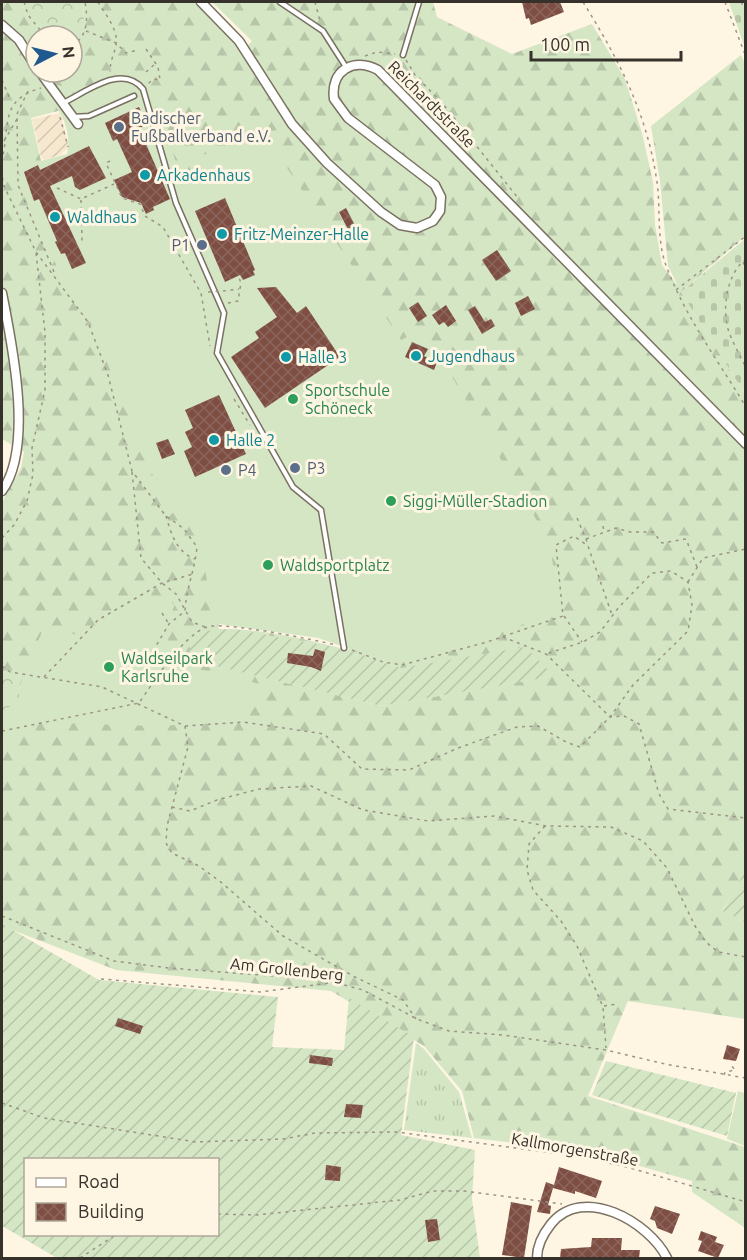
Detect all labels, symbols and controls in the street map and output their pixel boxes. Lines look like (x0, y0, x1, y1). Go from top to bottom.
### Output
north arrow (24, 24, 84, 84)
scale bar (531, 24, 681, 62)
text: 100 m (540, 34, 590, 54)
text: N (59, 45, 79, 59)
street label: Reichardtstraße (385, 57, 479, 151)
place label: Badischer Fußballverband e.V. (131, 109, 271, 145)
marker: Badischer Fußballverband e.V. (112, 120, 126, 134)
place label: Arkadenhaus (157, 166, 251, 184)
marker: Arkadenhaus (138, 168, 152, 182)
place label: Waldhaus (67, 208, 137, 226)
marker: Waldhaus (48, 210, 62, 224)
place label: Fritz-Meinzer-Halle (234, 225, 369, 243)
marker: Fritz-Meinzer-Halle (215, 227, 229, 241)
place label: P1 (171, 236, 190, 254)
marker: P1 (195, 238, 209, 252)
place label: Jugendhaus (428, 347, 515, 365)
place label: Halle 3 (298, 348, 347, 366)
marker: Jugendhaus (409, 349, 423, 363)
marker: Halle 3 (279, 350, 293, 364)
place label: Sportschule Schöneck (305, 381, 390, 417)
marker: Sportschule Schöneck (286, 392, 300, 406)
place label: Halle 2 (226, 431, 275, 449)
marker: Halle 2 (207, 433, 221, 447)
place label: P3 (307, 459, 326, 477)
place label: P4 (238, 461, 257, 479)
marker: P3 (288, 461, 302, 475)
marker: P4 (219, 463, 233, 477)
place label: Siggi-Müller-Stadion (403, 492, 547, 510)
marker: Siggi-Müller-Stadion (384, 494, 398, 508)
place label: Waldsportplatz (280, 556, 390, 574)
marker: Waldsportplatz (261, 558, 275, 572)
place label: Waldseilpark Karlsruhe (121, 649, 213, 685)
marker: Waldseilpark Karlsruhe (102, 660, 116, 674)
street label: Am Grollenberg (230, 954, 344, 984)
street label: Kallmorgenstraße (510, 1129, 640, 1169)
legend (24, 1158, 219, 1236)
text: Road (78, 1171, 120, 1191)
text: Building (78, 1201, 144, 1221)

